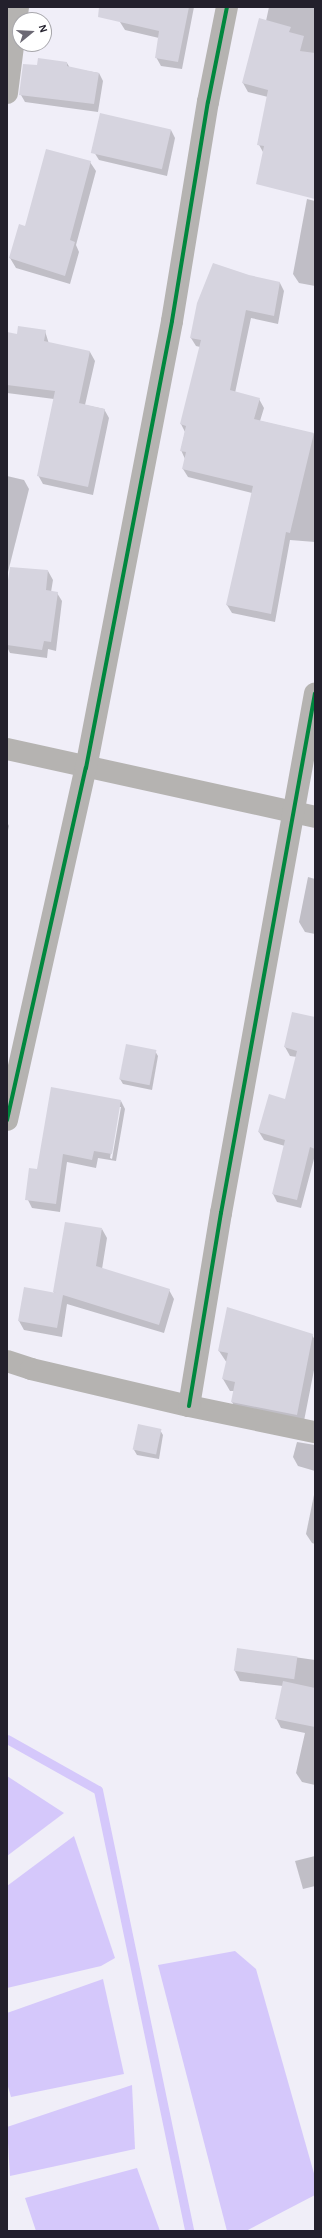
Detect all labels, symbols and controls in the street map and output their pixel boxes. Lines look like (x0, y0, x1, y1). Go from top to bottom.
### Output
north arrow (12, 12, 52, 52)
text: N (37, 23, 49, 34)

